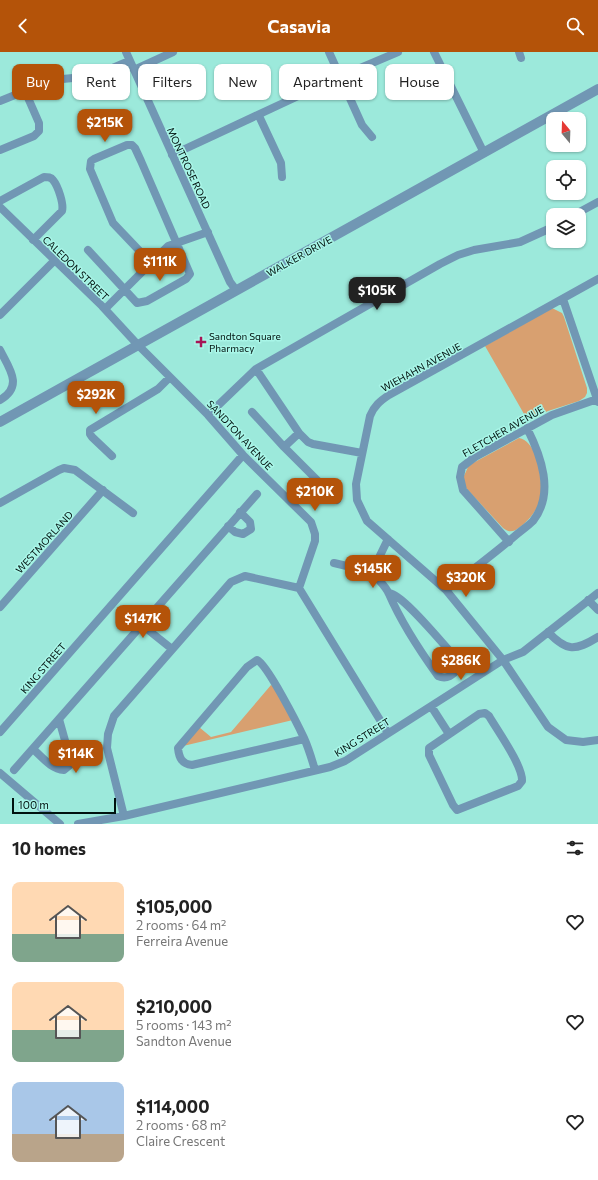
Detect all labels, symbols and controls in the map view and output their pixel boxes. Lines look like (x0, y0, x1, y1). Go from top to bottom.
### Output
icon: back (12, 15, 34, 37)
text: Casavia (267, 15, 331, 37)
icon: search (564, 15, 586, 37)
chip: Buy (12, 64, 64, 100)
chip: Rent (72, 64, 130, 100)
chip: Filters (138, 64, 206, 100)
chip: New (214, 64, 271, 100)
chip: Apartment (279, 64, 377, 100)
chip: House (385, 64, 454, 100)
pin: $215K (77, 109, 133, 143)
north arrow (546, 112, 586, 152)
map controls (546, 112, 586, 248)
text: $215K (86, 114, 124, 130)
street label: MONTROSE ROAD (165, 125, 213, 211)
button: locate (546, 160, 586, 200)
button: layers (546, 208, 586, 248)
street label: CALEDON STREET (40, 233, 112, 303)
street label: WALKER DRIVE (264, 233, 334, 279)
pin: $111K (132, 248, 188, 282)
text: $111K (143, 253, 177, 269)
pin: $105K (349, 277, 405, 311)
text: $105K (358, 282, 396, 298)
place label: Sandton Square Pharmacy (209, 330, 281, 354)
marker: Sandton Square Pharmacy (196, 337, 206, 347)
street label: WIEHAHN AVENUE (379, 340, 463, 394)
pin: $292K (68, 381, 124, 415)
text: $292K (76, 386, 116, 402)
street label: SANDTON AVENUE (205, 398, 275, 472)
street label: FLETCHER AVENUE (460, 403, 546, 459)
pin: $210K (287, 478, 343, 512)
text: $210K (296, 483, 334, 499)
street label: WESTMORLAND (13, 508, 75, 576)
pin: $145K (345, 555, 401, 589)
text: $145K (354, 560, 392, 576)
pin: $320K (438, 564, 494, 598)
text: $320K (446, 569, 486, 585)
pin: $147K (115, 605, 171, 639)
text: $147K (124, 610, 162, 626)
street label: KING STREET (18, 640, 69, 696)
pin: $286K (433, 647, 489, 681)
text: $286K (441, 652, 481, 668)
street label: KING STREET (332, 715, 393, 759)
pin: $114K (48, 740, 104, 774)
text: $114K (58, 745, 94, 761)
scale bar (12, 796, 116, 815)
text: 100 m (18, 798, 49, 811)
icon: filters (564, 837, 586, 859)
text: 10 homes (12, 838, 86, 859)
text: $105,000 (136, 896, 212, 917)
icon: home (44, 898, 92, 946)
icon: heart (564, 911, 586, 933)
text: 2 rooms · 64 m² (136, 917, 226, 933)
text: Ferreira Avenue (136, 933, 228, 949)
text: $210,000 (136, 996, 212, 1017)
icon: home (44, 998, 92, 1046)
icon: heart (564, 1011, 586, 1033)
text: 5 rooms · 143 m² (136, 1017, 232, 1033)
text: Sandton Avenue (136, 1033, 232, 1049)
text: $114,000 (136, 1096, 209, 1117)
icon: home (44, 1098, 92, 1146)
icon: heart (564, 1111, 586, 1133)
text: 2 rooms · 68 m² (136, 1117, 226, 1133)
text: Claire Crescent (136, 1133, 225, 1149)

